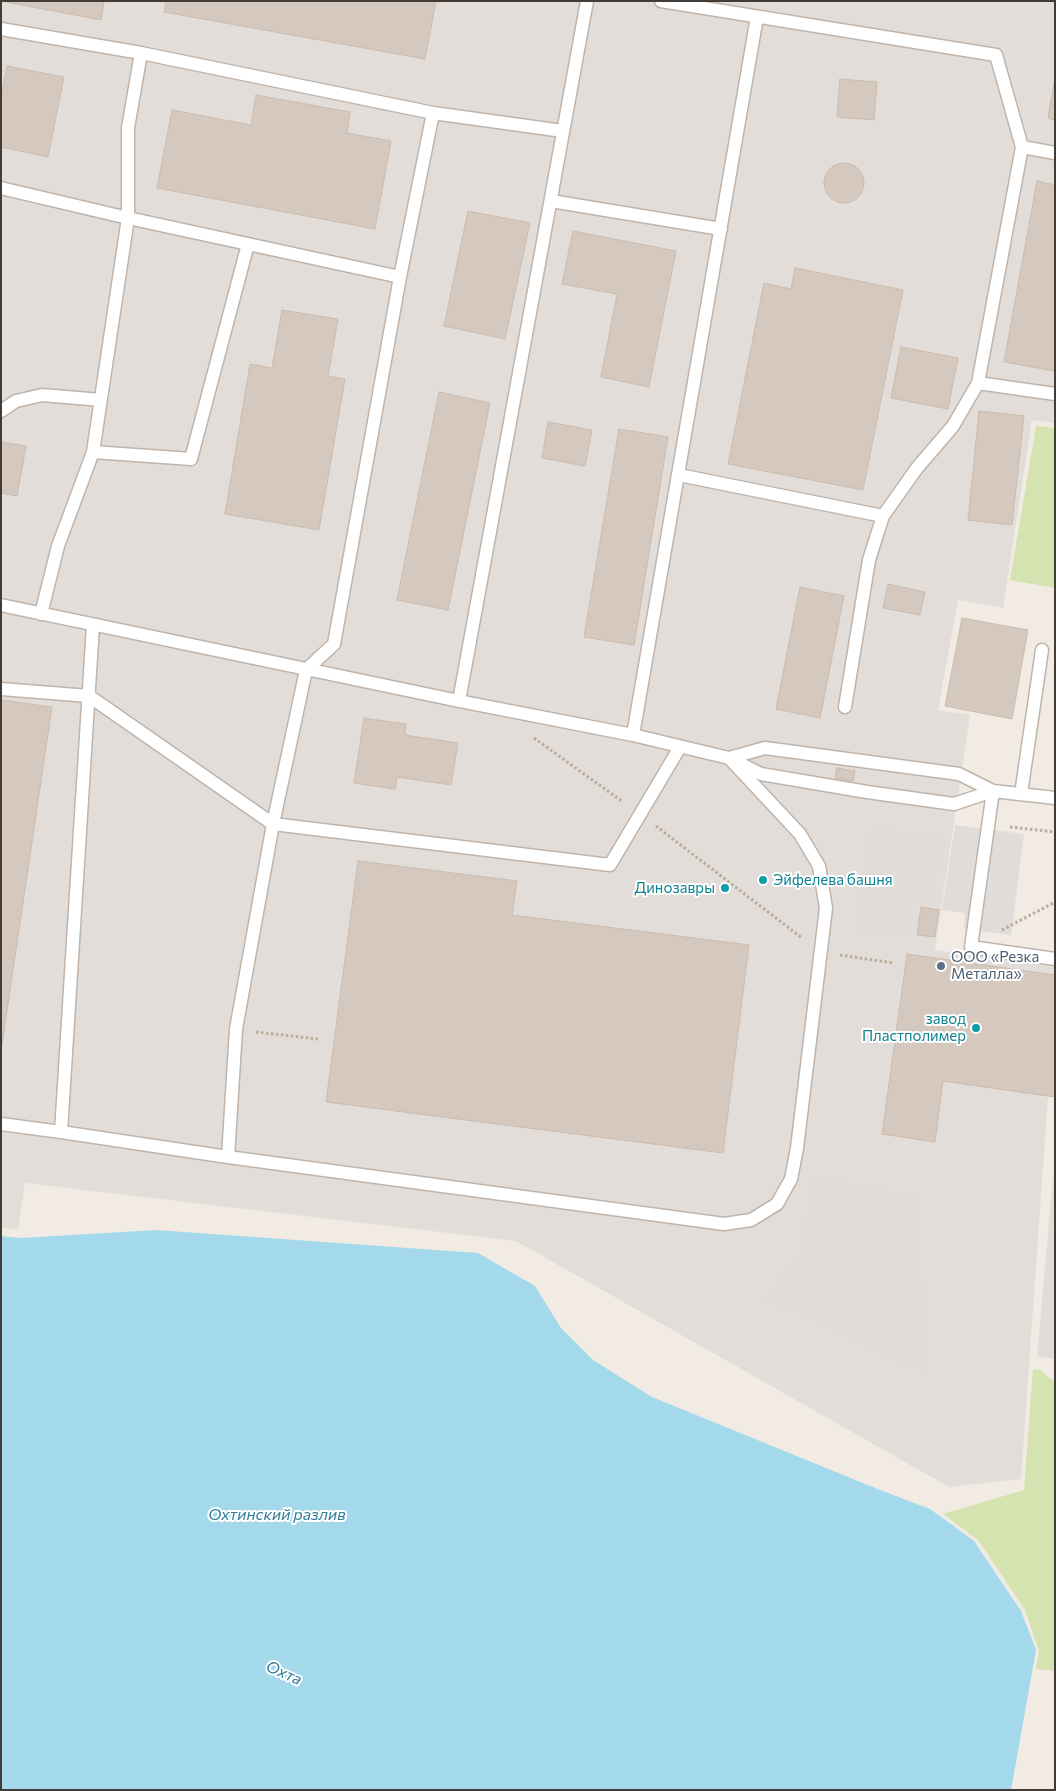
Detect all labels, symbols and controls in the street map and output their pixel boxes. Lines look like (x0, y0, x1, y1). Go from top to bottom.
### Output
place label: Эйфелева башня (773, 871, 893, 889)
marker: Эйфелева башня (757, 874, 769, 886)
place label: Динозавры (635, 879, 715, 897)
marker: Динозавры (719, 882, 731, 894)
place label: ООО «Резка Металла» (951, 948, 1039, 983)
marker: ООО «Резка Металла» (935, 960, 947, 972)
place label: завод Пластполимер (862, 1010, 966, 1045)
marker: завод Пластполимер (970, 1022, 982, 1034)
water label: Охтинский разлив (208, 1505, 346, 1525)
water label: Охта (263, 1657, 305, 1689)

